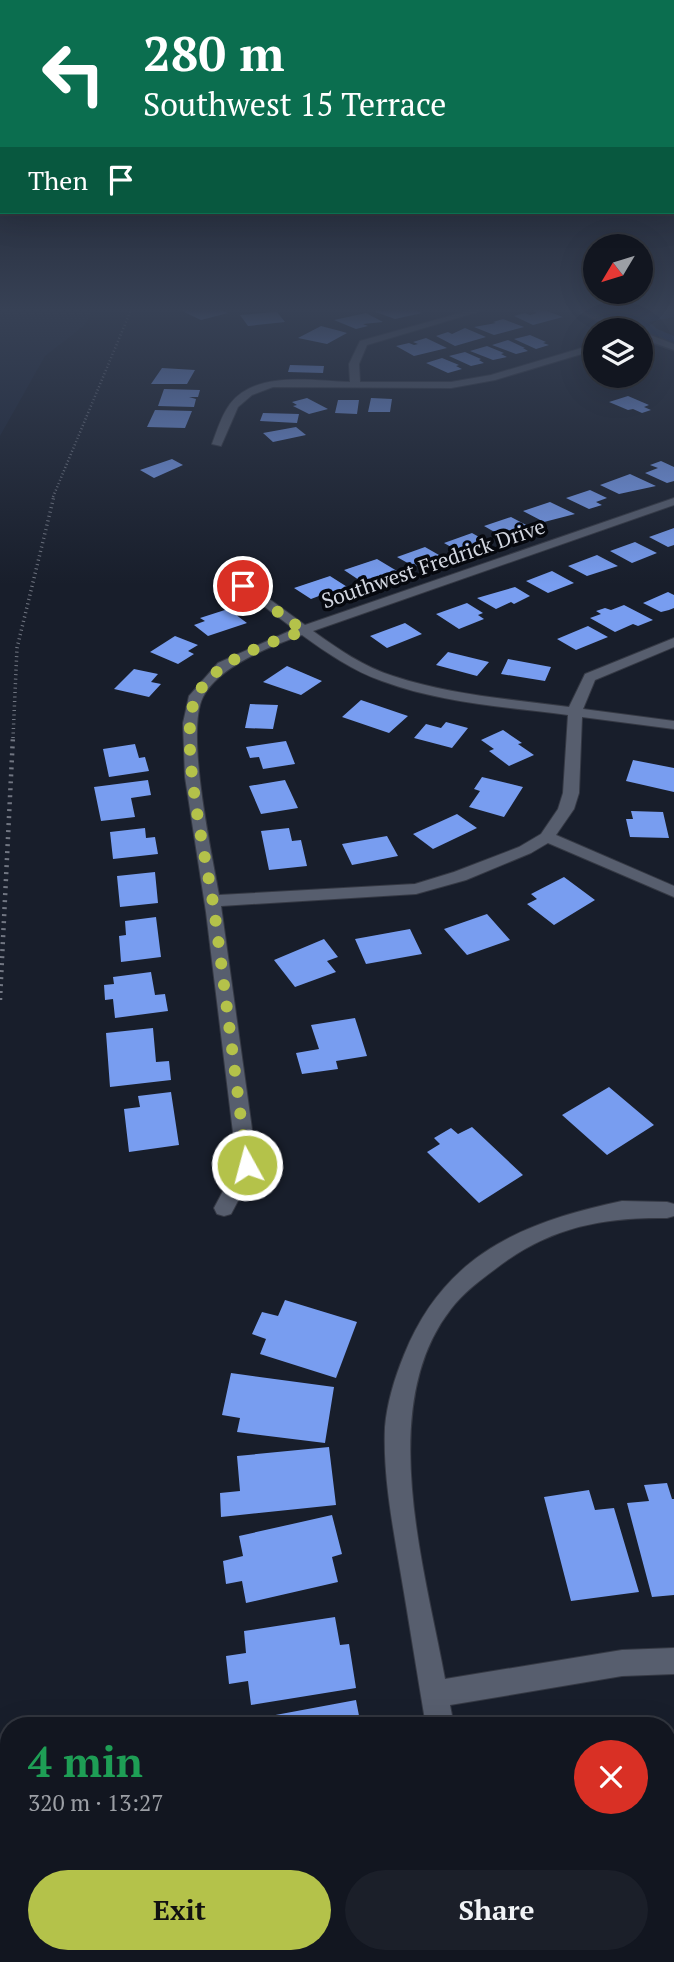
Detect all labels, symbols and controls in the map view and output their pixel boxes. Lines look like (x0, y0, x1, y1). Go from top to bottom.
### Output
text: 280 m (143, 20, 285, 85)
icon: left (28, 28, 119, 119)
text: Southwest 15 Terrace (143, 83, 446, 125)
icon: arrive (102, 161, 140, 199)
text: Then (28, 163, 88, 197)
north arrow (583, 234, 653, 304)
map controls (583, 234, 653, 388)
button: layers (583, 318, 653, 388)
street label: Southwest Fredrick Drive (318, 512, 548, 614)
pin (213, 556, 273, 616)
icon: arrive (224, 567, 262, 605)
position arrow (210, 1128, 284, 1202)
text: 4 min (28, 1733, 143, 1789)
button: close (574, 1740, 648, 1814)
text: 320 m · 13:27 (28, 1787, 163, 1818)
button: Exit (28, 1870, 331, 1950)
button: Share (345, 1870, 648, 1950)

